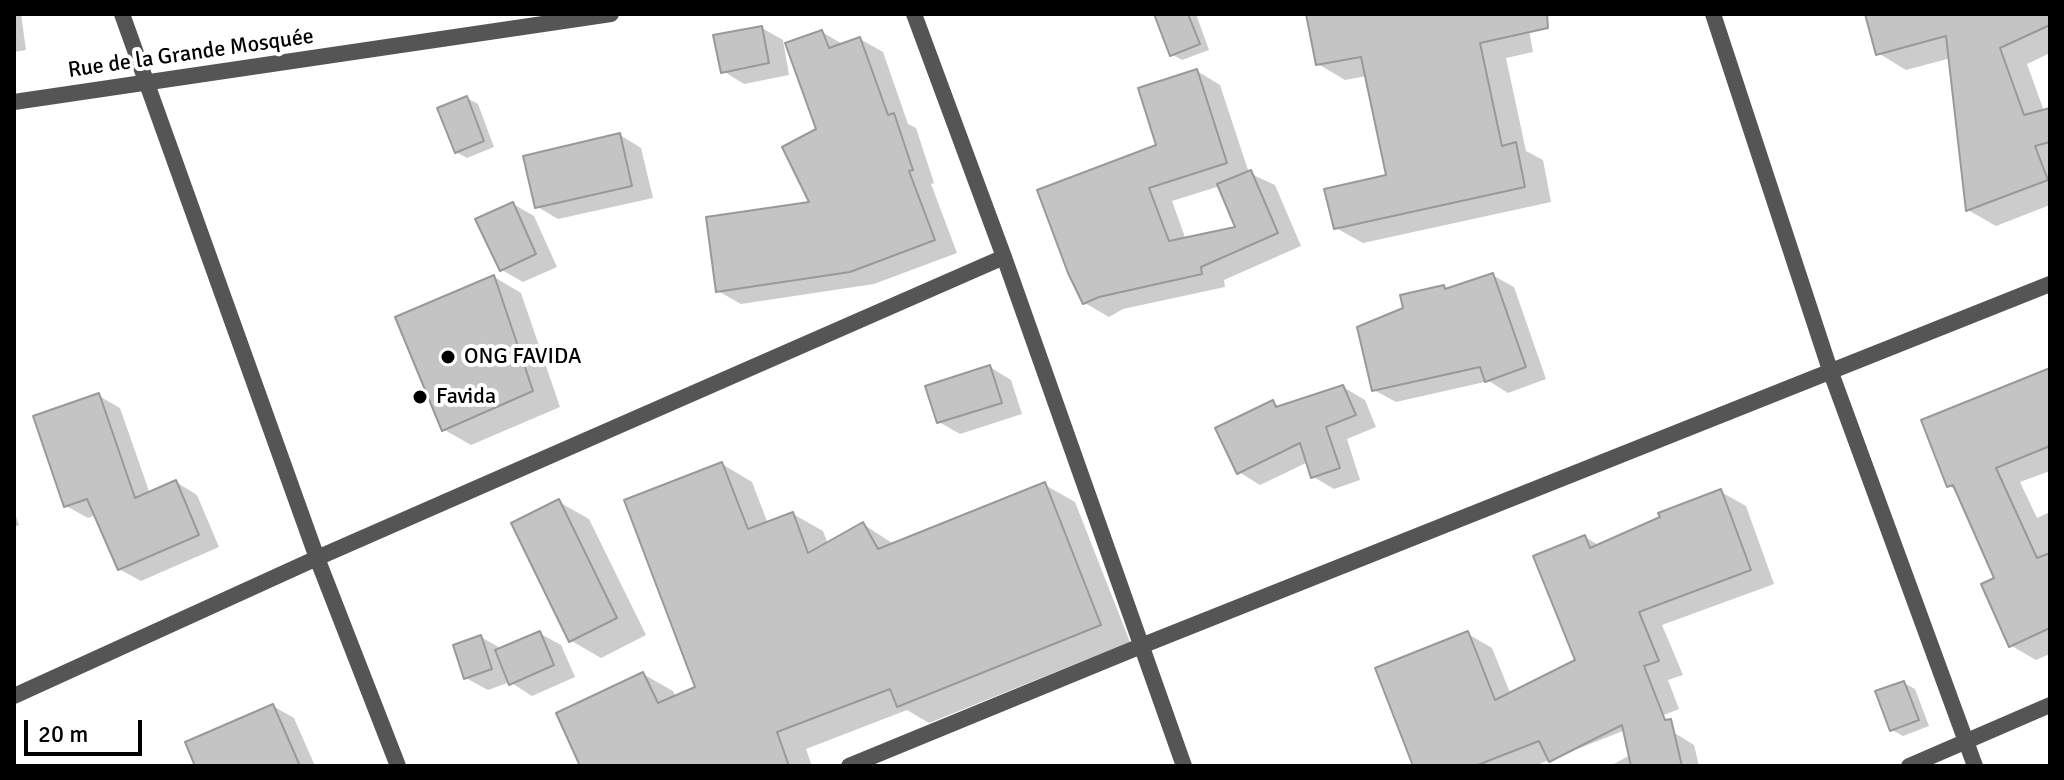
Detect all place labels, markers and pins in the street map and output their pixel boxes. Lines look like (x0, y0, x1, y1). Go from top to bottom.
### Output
place label: ONG FAVIDA (464, 344, 581, 370)
marker: ONG FAVIDA (439, 348, 457, 366)
place label: Favida (436, 384, 496, 410)
marker: Favida (411, 388, 429, 406)

